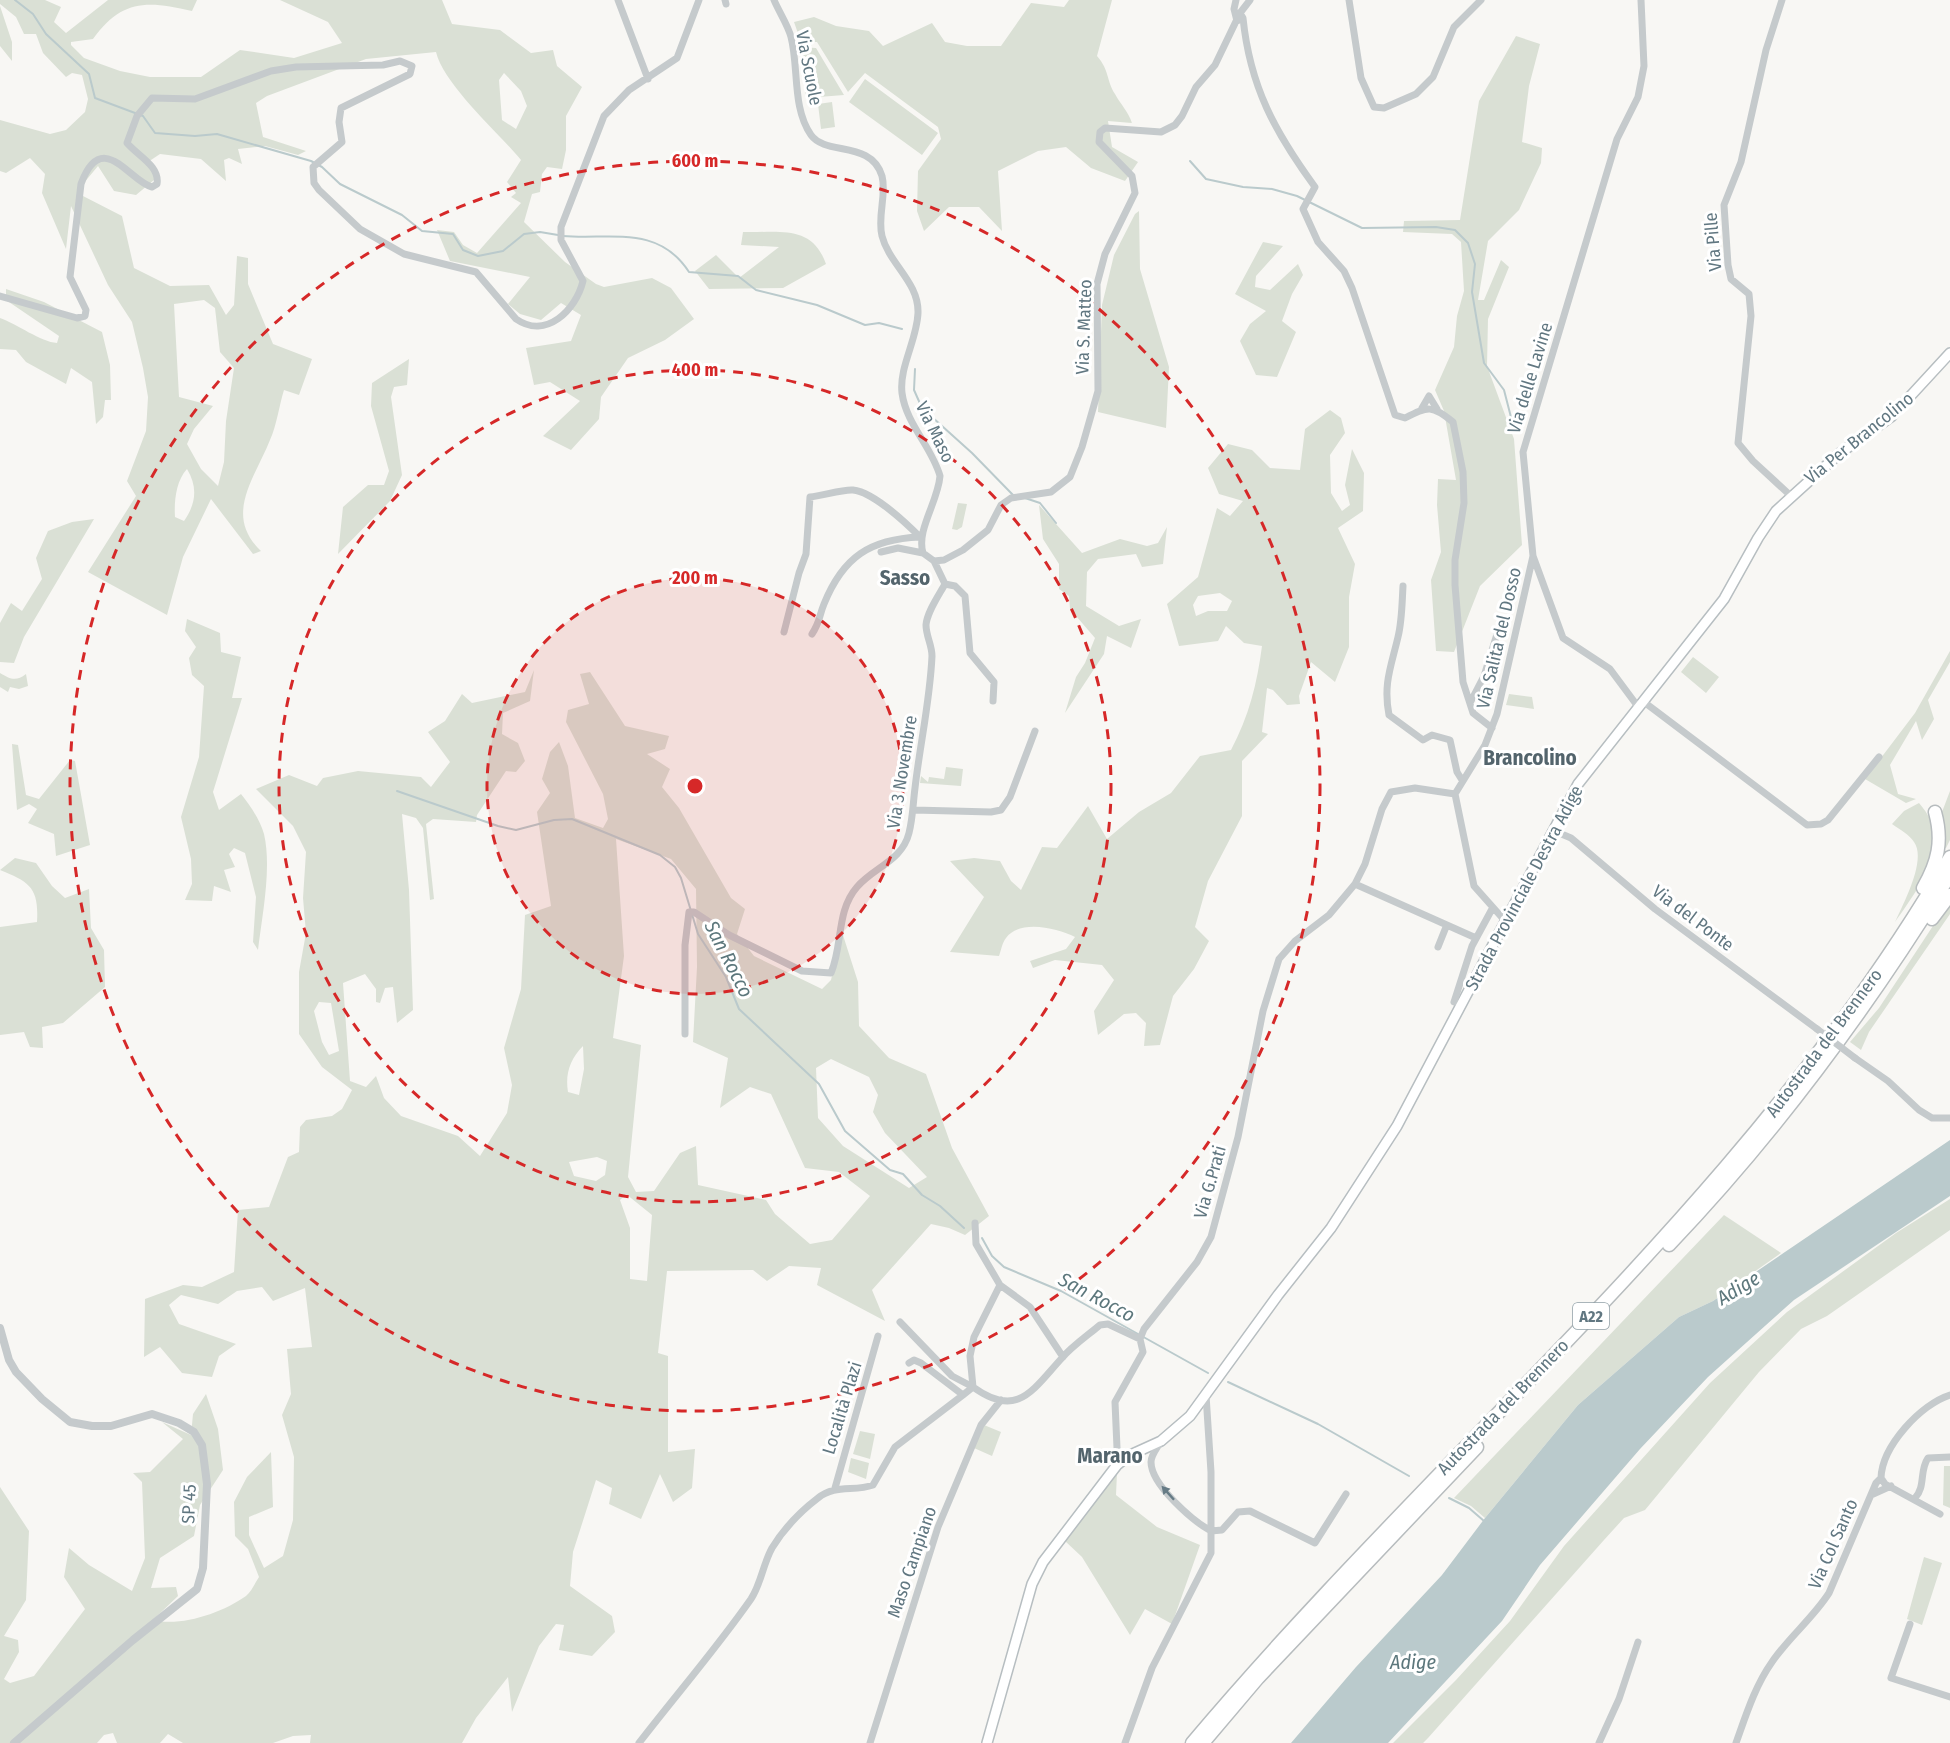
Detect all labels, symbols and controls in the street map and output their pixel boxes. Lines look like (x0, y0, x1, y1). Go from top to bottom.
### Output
street label: Via Scuole (791, 29, 827, 107)
text: 600 m (672, 150, 718, 172)
street label: Via Pille (1699, 212, 1727, 272)
street label: Via S. Matteo (1071, 279, 1097, 375)
street label: Via delle Lavine (1503, 320, 1557, 436)
text: 400 m (672, 359, 718, 381)
street label: Via Per Brancolino (1800, 387, 1918, 489)
street label: Via Maso (911, 398, 959, 466)
district label: Sasso (880, 565, 930, 591)
street label: Via Salita del Dosso (1472, 565, 1526, 711)
text: 200 m (671, 567, 718, 589)
street label: Via 3 Novembre (882, 714, 922, 830)
district label: Brancolino (1483, 745, 1577, 771)
centre of rings (685, 776, 705, 796)
street label: Strada Provinciale Destra Adige (1460, 781, 1588, 994)
street label: Via del Ponte (1648, 880, 1738, 956)
water label: San Rocco (699, 916, 759, 1001)
street label: Autostrada del Brennero (1761, 965, 1887, 1121)
street label: Via G.Prati (1189, 1143, 1231, 1221)
water label: San Rocco (1054, 1266, 1139, 1327)
water label: Adige (1711, 1266, 1764, 1311)
road number: A22 (1573, 1303, 1609, 1329)
street label: Autostrada del Brennero (1433, 1335, 1573, 1479)
street label: Località Plazi (817, 1359, 867, 1457)
district label: Marano (1077, 1443, 1143, 1469)
street label: SP 45 (177, 1484, 201, 1524)
one-way arrow (1162, 1486, 1175, 1501)
street label: Via Col Santo (1803, 1496, 1863, 1592)
street label: Maso Campiano (883, 1503, 941, 1621)
water label: Adige (1389, 1650, 1437, 1674)

